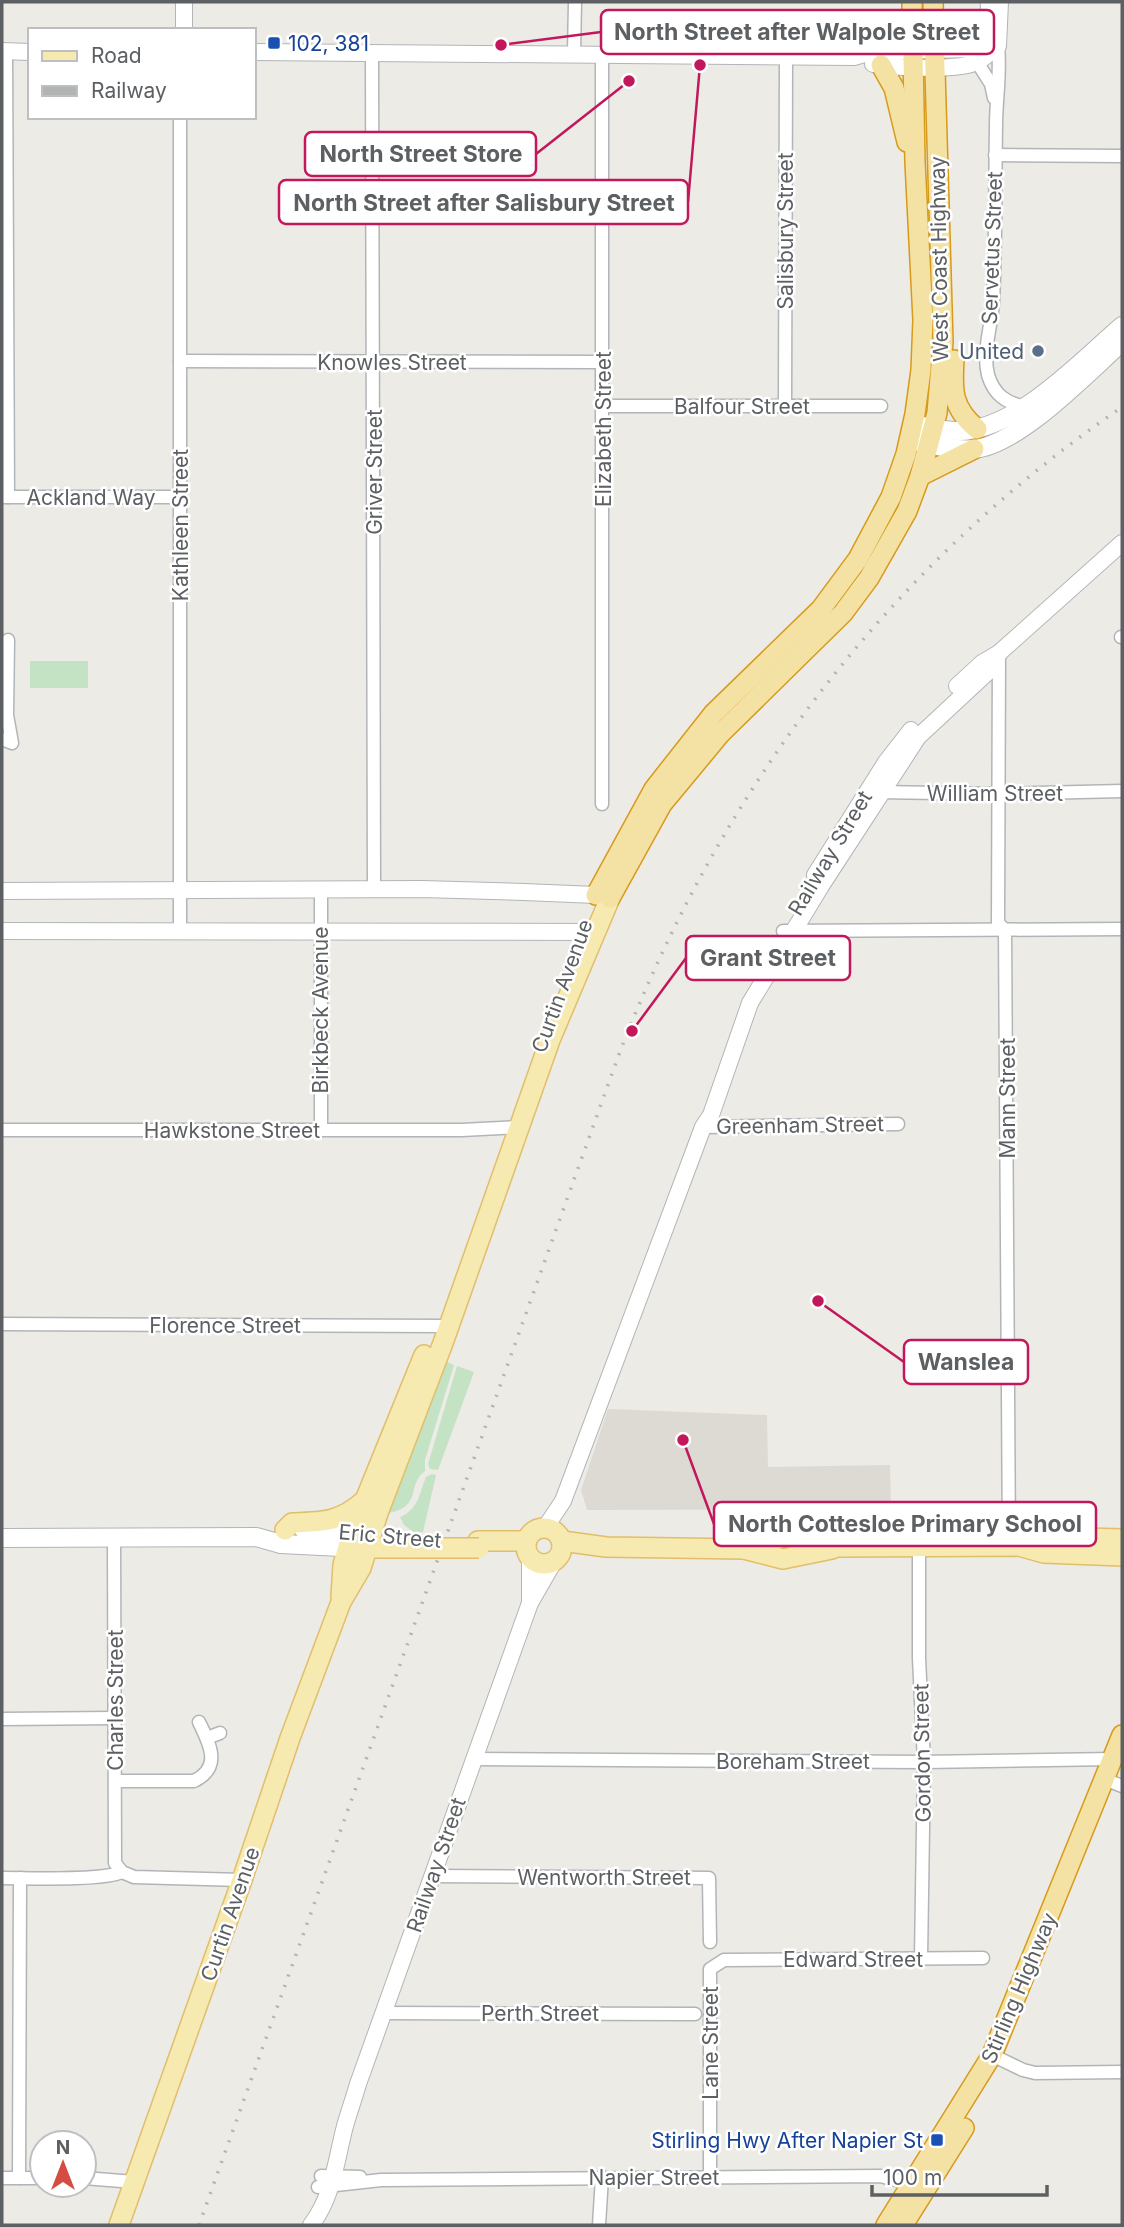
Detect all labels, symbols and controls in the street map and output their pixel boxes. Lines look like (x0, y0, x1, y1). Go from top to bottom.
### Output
callout: North Street after Walpole Street (601, 10, 994, 54)
text: North Street after Walpole Street (614, 18, 980, 46)
legend (28, 28, 256, 119)
place label: 102, 381 (288, 31, 369, 56)
marker: 102, 381 (266, 35, 282, 51)
text: Road (91, 43, 142, 68)
text: Railway (91, 78, 167, 103)
callout: North Street Store (305, 132, 536, 176)
text: North Street Store (319, 140, 523, 168)
street label: Salisbury Street (773, 152, 798, 310)
street label: West Coast Highway (925, 156, 953, 362)
street label: Servetus Street (977, 171, 1007, 325)
callout: North Street after Salisbury Street (279, 180, 688, 224)
text: North Street after Salisbury Street (293, 189, 675, 217)
place label: United (959, 339, 1024, 364)
marker: United (1030, 343, 1046, 359)
street label: Knowles Street (317, 350, 467, 375)
street label: Elizabeth Street (591, 351, 616, 507)
street label: Balfour Street (674, 394, 810, 419)
street label: Griver Street (362, 409, 387, 535)
street label: Kathleen Street (168, 449, 193, 601)
street label: Ackland Way (27, 485, 156, 510)
street label: William Street (927, 781, 1063, 806)
street label: Railway Street (783, 786, 877, 920)
street label: Curtin Avenue (526, 916, 598, 1056)
street label: Birkbeck Avenue (308, 927, 333, 1093)
callout: Grant Street (686, 936, 850, 980)
text: Grant Street (700, 944, 837, 972)
street label: Mann Street (995, 1038, 1020, 1158)
street label: Greenham Street (716, 1111, 884, 1139)
street label: Hawkstone Street (144, 1118, 320, 1143)
street label: Florence Street (149, 1313, 301, 1338)
callout: Wanslea (904, 1340, 1028, 1384)
text: Wanslea (918, 1348, 1014, 1376)
callout: North Cottesloe Primary School (714, 1502, 1096, 1546)
text: North Cottesloe Primary School (728, 1510, 1082, 1538)
street label: Eric Street (338, 1519, 443, 1553)
street label: Charles Street (103, 1629, 128, 1771)
street label: Gordon Street (908, 1683, 936, 1823)
street label: Boreham Street (716, 1749, 870, 1774)
street label: Railway Street (401, 1794, 471, 1936)
street label: Curtin Avenue (195, 1844, 265, 1984)
street label: Wentworth Street (517, 1865, 691, 1890)
street label: Stirling Highway (976, 1909, 1062, 2067)
street label: Edward Street (783, 1947, 923, 1972)
street label: Lane Street (698, 1986, 723, 2100)
street label: Perth Street (481, 2001, 599, 2026)
place label: Stirling Hwy After Napier St (651, 2128, 923, 2153)
north arrow (28, 2129, 98, 2199)
marker: Stirling Hwy After Napier St (929, 2132, 945, 2148)
text: N (56, 2136, 70, 2159)
scale bar (872, 2154, 1047, 2198)
street label: Napier Street (589, 2165, 720, 2190)
text: 100 m (883, 2165, 942, 2190)

